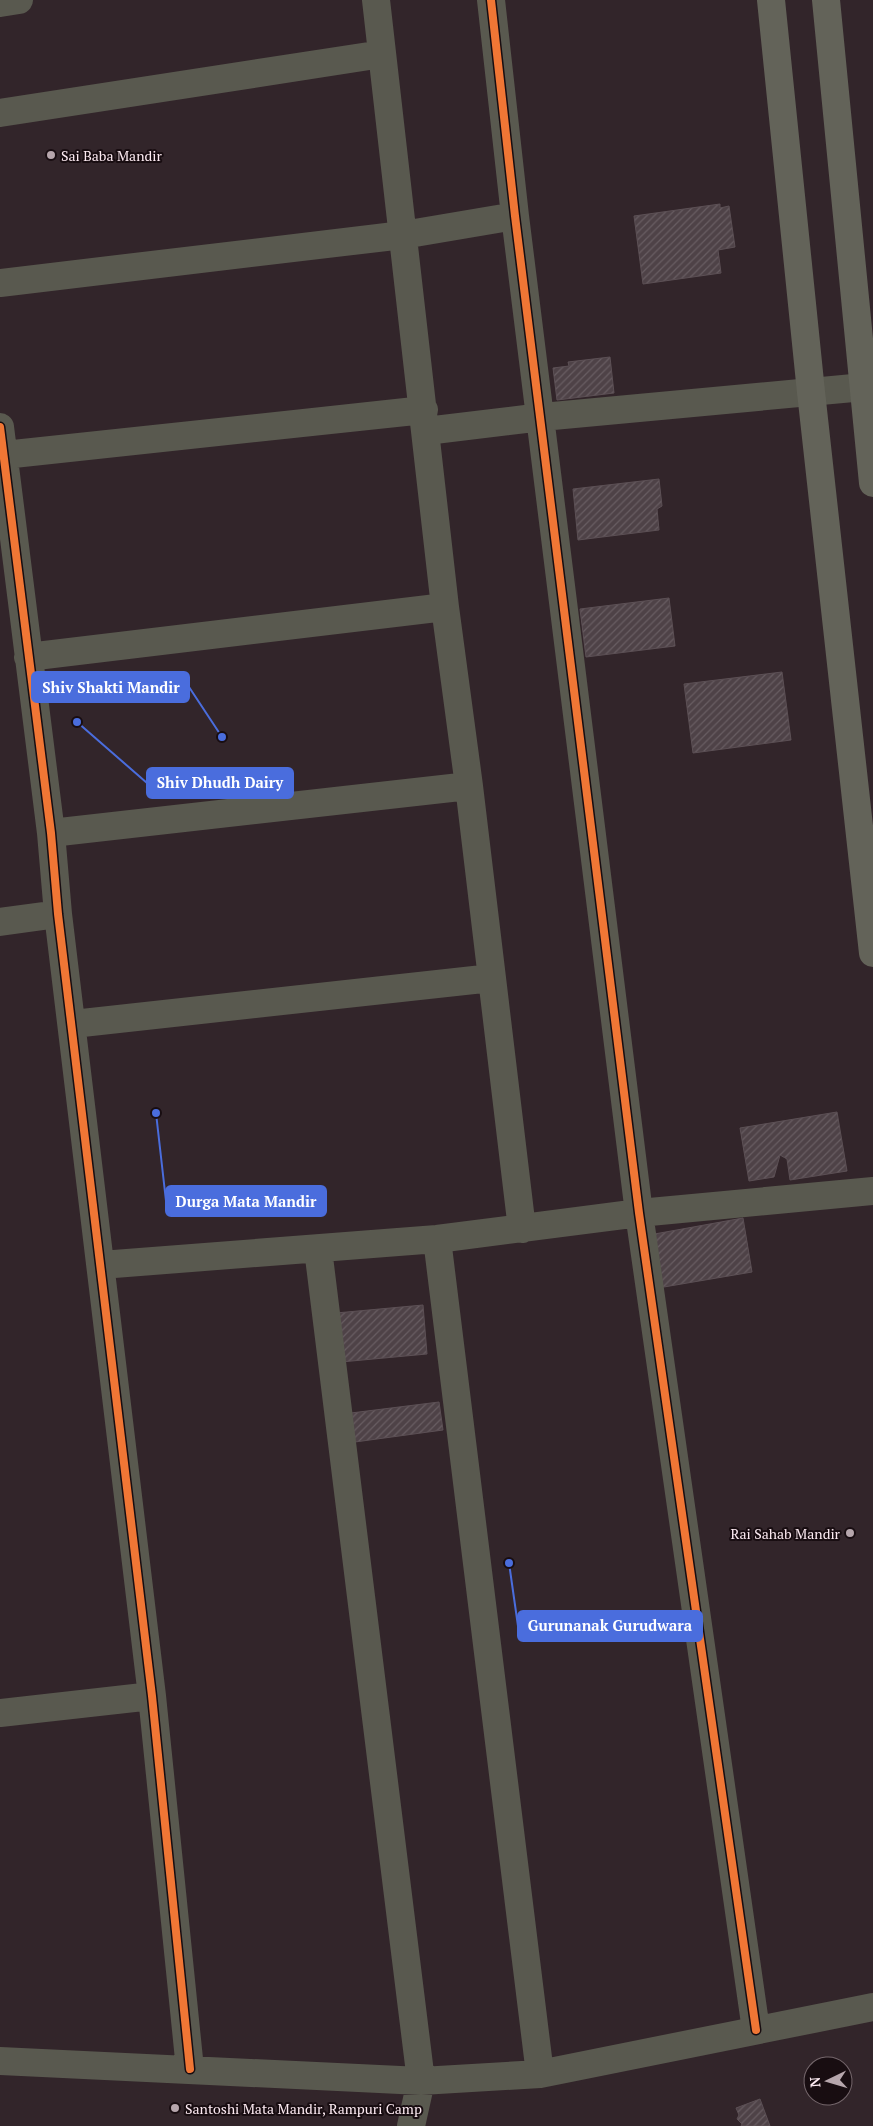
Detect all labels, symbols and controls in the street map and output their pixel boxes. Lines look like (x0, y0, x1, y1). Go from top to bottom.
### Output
place label: Sai Baba Mandir (61, 146, 162, 165)
marker: Sai Baba Mandir (45, 149, 57, 161)
callout: Shiv Shakti Mandir (32, 672, 189, 702)
text: Shiv Shakti Mandir (42, 677, 180, 697)
callout: Shiv Dhudh Dairy (147, 768, 293, 798)
text: Shiv Dhudh Dairy (157, 772, 284, 792)
callout: Durga Mata Mandir (166, 1186, 326, 1216)
text: Durga Mata Mandir (176, 1191, 317, 1211)
place label: Rai Sahab Mandir (731, 1524, 841, 1543)
marker: Rai Sahab Mandir (844, 1527, 856, 1539)
callout: Gurunanak Gurudwara (518, 1611, 702, 1641)
text: Gurunanak Gurudwara (528, 1615, 693, 1635)
north arrow (803, 2056, 853, 2106)
text: N (805, 2076, 824, 2088)
place label: Santoshi Mata Mandir, Rampuri Camp (185, 2099, 422, 2118)
marker: Santoshi Mata Mandir, Rampuri Camp (169, 2102, 181, 2114)

